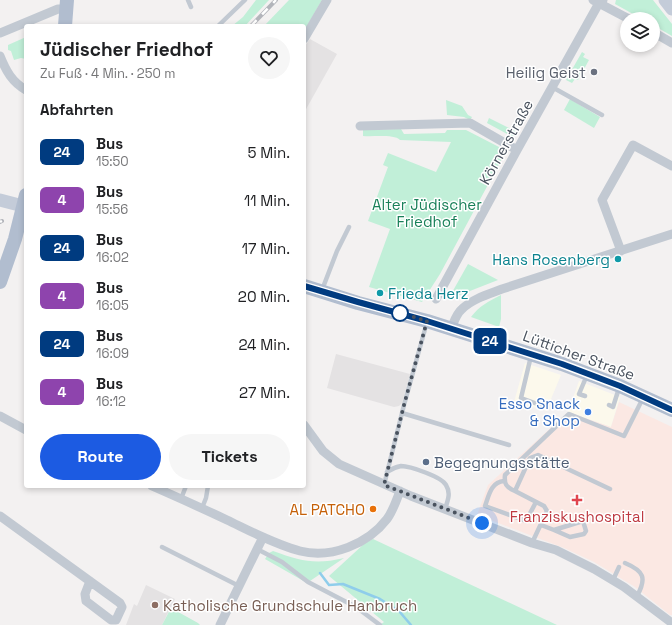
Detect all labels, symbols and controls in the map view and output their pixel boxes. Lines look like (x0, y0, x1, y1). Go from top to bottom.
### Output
map controls (620, 12, 660, 52)
button: layers (620, 12, 660, 52)
text: Jüdischer Friedhof (40, 37, 213, 62)
button: heart (248, 37, 290, 79)
place label: Heilig Geist (506, 63, 586, 82)
text: Zu Fuß · 4 Min. · 250 m (40, 65, 175, 82)
marker: Heilig Geist (589, 67, 599, 77)
street label: Körnerstraße (475, 96, 537, 188)
text: Abfahrten (40, 100, 114, 119)
text: Bus (96, 134, 123, 153)
text: 24 (54, 143, 71, 161)
text: 5 Min. (248, 143, 290, 162)
text: 15:50 (96, 153, 129, 170)
text: Bus (96, 182, 123, 201)
text: 4 (58, 191, 66, 209)
text: 11 Min. (244, 191, 290, 210)
park label: Alter Jüdischer Friedhof (372, 195, 482, 231)
text: 15:56 (96, 201, 128, 218)
text: Bus (96, 230, 123, 249)
text: 24 (54, 239, 71, 257)
text: 17 Min. (242, 239, 290, 258)
text: 16:02 (96, 249, 129, 266)
place label: Hans Rosenberg (492, 250, 610, 269)
marker: Hans Rosenberg (613, 254, 623, 264)
text: Bus (96, 278, 123, 297)
place label: Frieda Herz (388, 284, 469, 303)
text: 4 (58, 287, 66, 305)
text: 20 Min. (238, 287, 290, 306)
marker: Frieda Herz (375, 288, 385, 298)
text: 16:05 (96, 297, 129, 314)
unlabelled marker (391, 304, 409, 322)
text: Bus (96, 326, 123, 345)
street label: Lütticher Straße (520, 326, 638, 384)
line badge: 24 (472, 328, 508, 354)
text: 24 (482, 332, 499, 350)
text: 24 (54, 335, 71, 353)
text: 24 Min. (239, 335, 290, 354)
text: 16:09 (96, 345, 129, 362)
text: Bus (96, 374, 123, 393)
text: 4 (58, 383, 66, 401)
text: 27 Min. (239, 383, 290, 402)
text: 16:12 (96, 393, 126, 410)
place label: Esso Snack & Shop (499, 394, 580, 430)
marker: Esso Snack & Shop (583, 407, 593, 417)
button: Route (40, 434, 161, 480)
button: Tickets (169, 434, 290, 480)
place label: Begegnungsstätte (434, 453, 570, 472)
marker: Begegnungsstätte (421, 457, 431, 467)
marker: Franziskushospital (571, 494, 583, 506)
place label: AL PATCHO (290, 500, 365, 519)
marker: AL PATCHO (368, 504, 378, 514)
place label: Franziskushospital (510, 507, 644, 526)
your location (472, 513, 492, 533)
place label: Katholische Grundschule Hanbruch (163, 596, 417, 615)
marker: Katholische Grundschule Hanbruch (150, 600, 160, 610)

